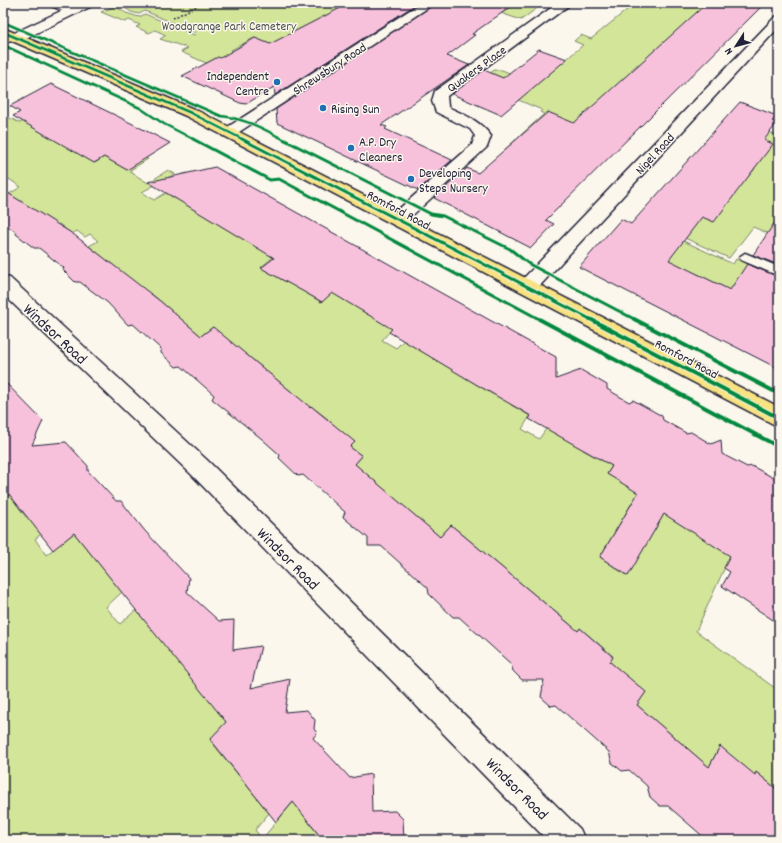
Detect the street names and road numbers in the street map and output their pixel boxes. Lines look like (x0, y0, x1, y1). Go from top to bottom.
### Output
street label: Shrewsbury Road (290, 39, 371, 101)
street label: Quakers Place (444, 42, 511, 98)
street label: Nigel Road (632, 130, 680, 180)
street label: Romford Road (363, 186, 433, 236)
street label: Windsor Road (17, 299, 92, 371)
street label: Romford Road (651, 335, 721, 385)
street label: Windsor Road (251, 523, 324, 596)
street label: Windsor Road (480, 753, 553, 826)

